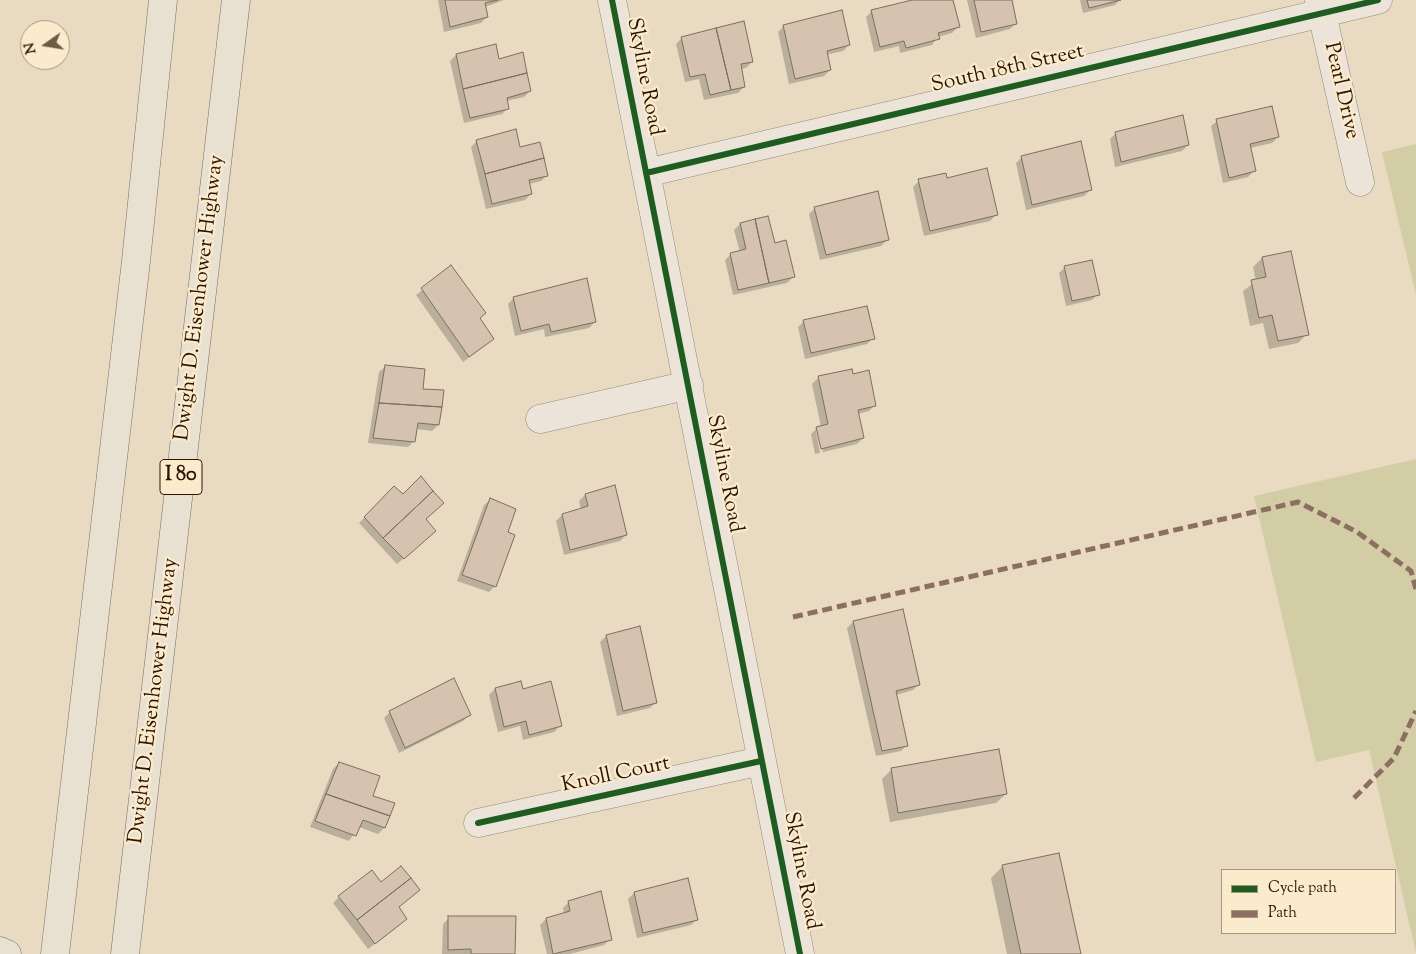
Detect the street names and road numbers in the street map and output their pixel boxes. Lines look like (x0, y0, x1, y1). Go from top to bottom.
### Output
street label: Skyline Road (619, 16, 667, 138)
street label: South 18th Street (929, 40, 1087, 100)
street label: Pearl Drive (1317, 40, 1363, 142)
street label: Dwight D. Eisenhower Highway (171, 154, 231, 442)
street label: Skyline Road (699, 413, 747, 535)
road number: I 80 (160, 460, 202, 494)
street label: Dwight D. Eisenhower Highway (125, 557, 185, 845)
street label: Knoll Court (560, 752, 672, 800)
street label: Skyline Road (776, 810, 824, 932)

